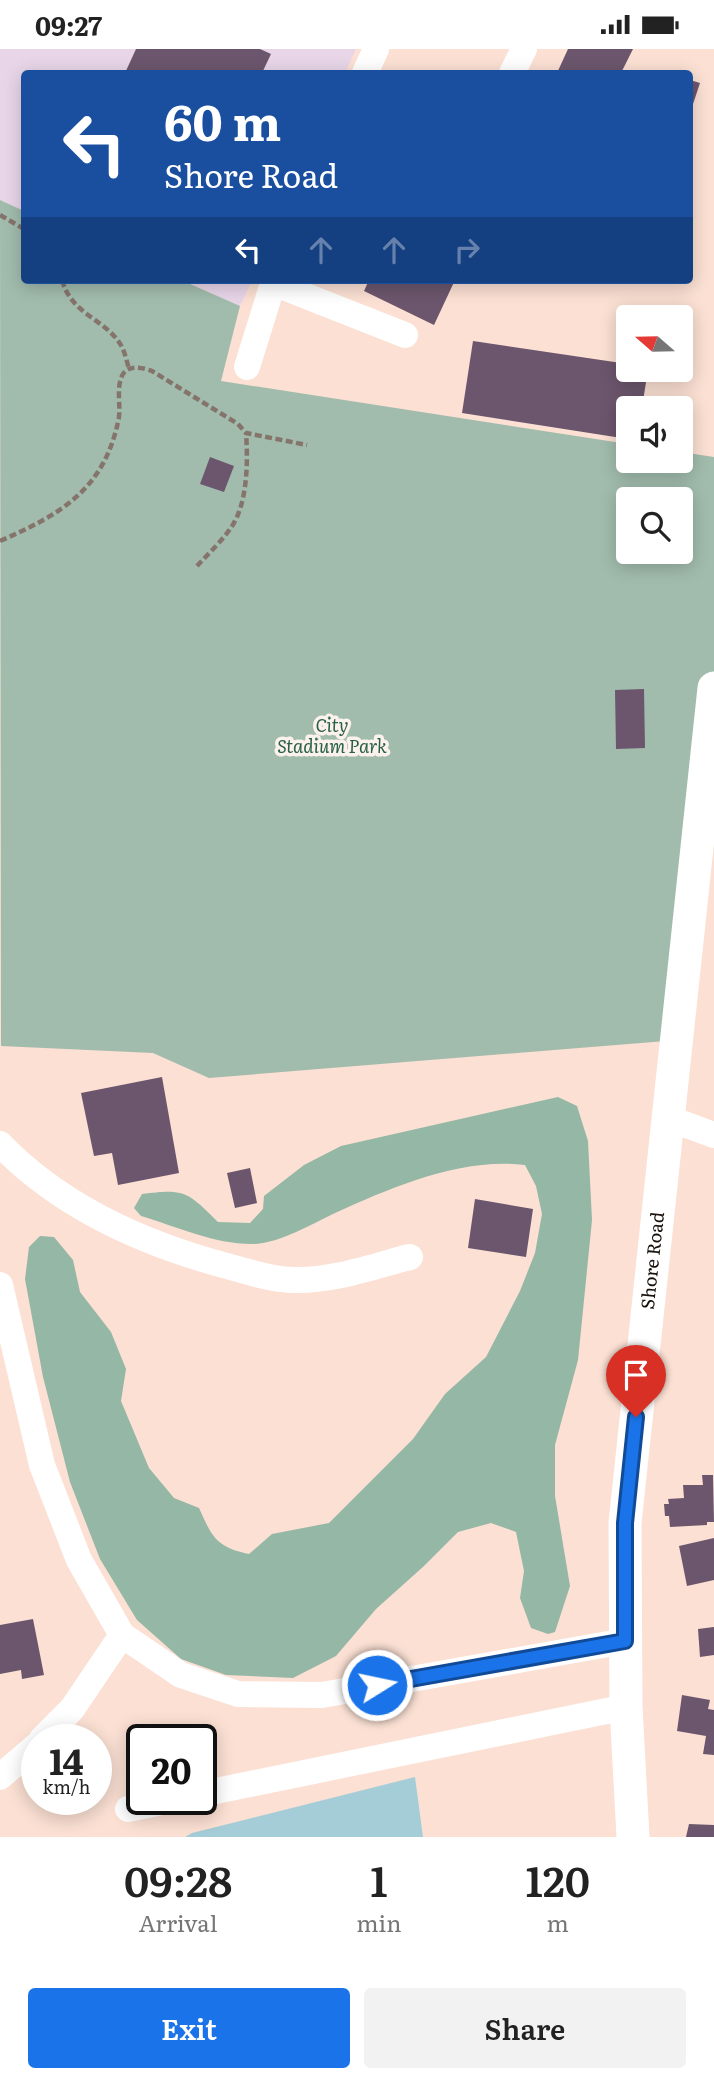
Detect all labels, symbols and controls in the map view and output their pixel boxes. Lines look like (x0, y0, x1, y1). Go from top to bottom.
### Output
text: 09:27 (35, 5, 102, 44)
text: 60 m (164, 83, 281, 156)
icon: left (49, 98, 140, 189)
text: Shore Road (164, 150, 338, 198)
icon: left (229, 231, 267, 269)
icon: ahead (302, 231, 340, 269)
icon: ahead (375, 231, 413, 269)
icon: right (448, 231, 486, 269)
north arrow (616, 305, 693, 381)
map controls (616, 305, 693, 564)
button: sound (616, 396, 693, 473)
button: search (616, 487, 693, 564)
park label: City Stadium Park (277, 711, 387, 759)
street label: Shore Road (633, 1210, 670, 1311)
pin (606, 1345, 666, 1417)
icon: arrive (617, 1356, 655, 1394)
position arrow (340, 1648, 414, 1722)
speed limit sign: 20 (126, 1724, 217, 1815)
text: 14 (49, 1734, 84, 1786)
text: km/h (43, 1773, 90, 1800)
text: 09:28 (124, 1848, 232, 1910)
text: 1 (370, 1848, 387, 1910)
text: 120 (525, 1848, 590, 1910)
text: Arrival (139, 1905, 217, 1939)
text: min (356, 1905, 401, 1939)
text: m (547, 1905, 569, 1939)
button: Exit (28, 1988, 350, 2068)
button: Share (364, 1988, 686, 2068)

